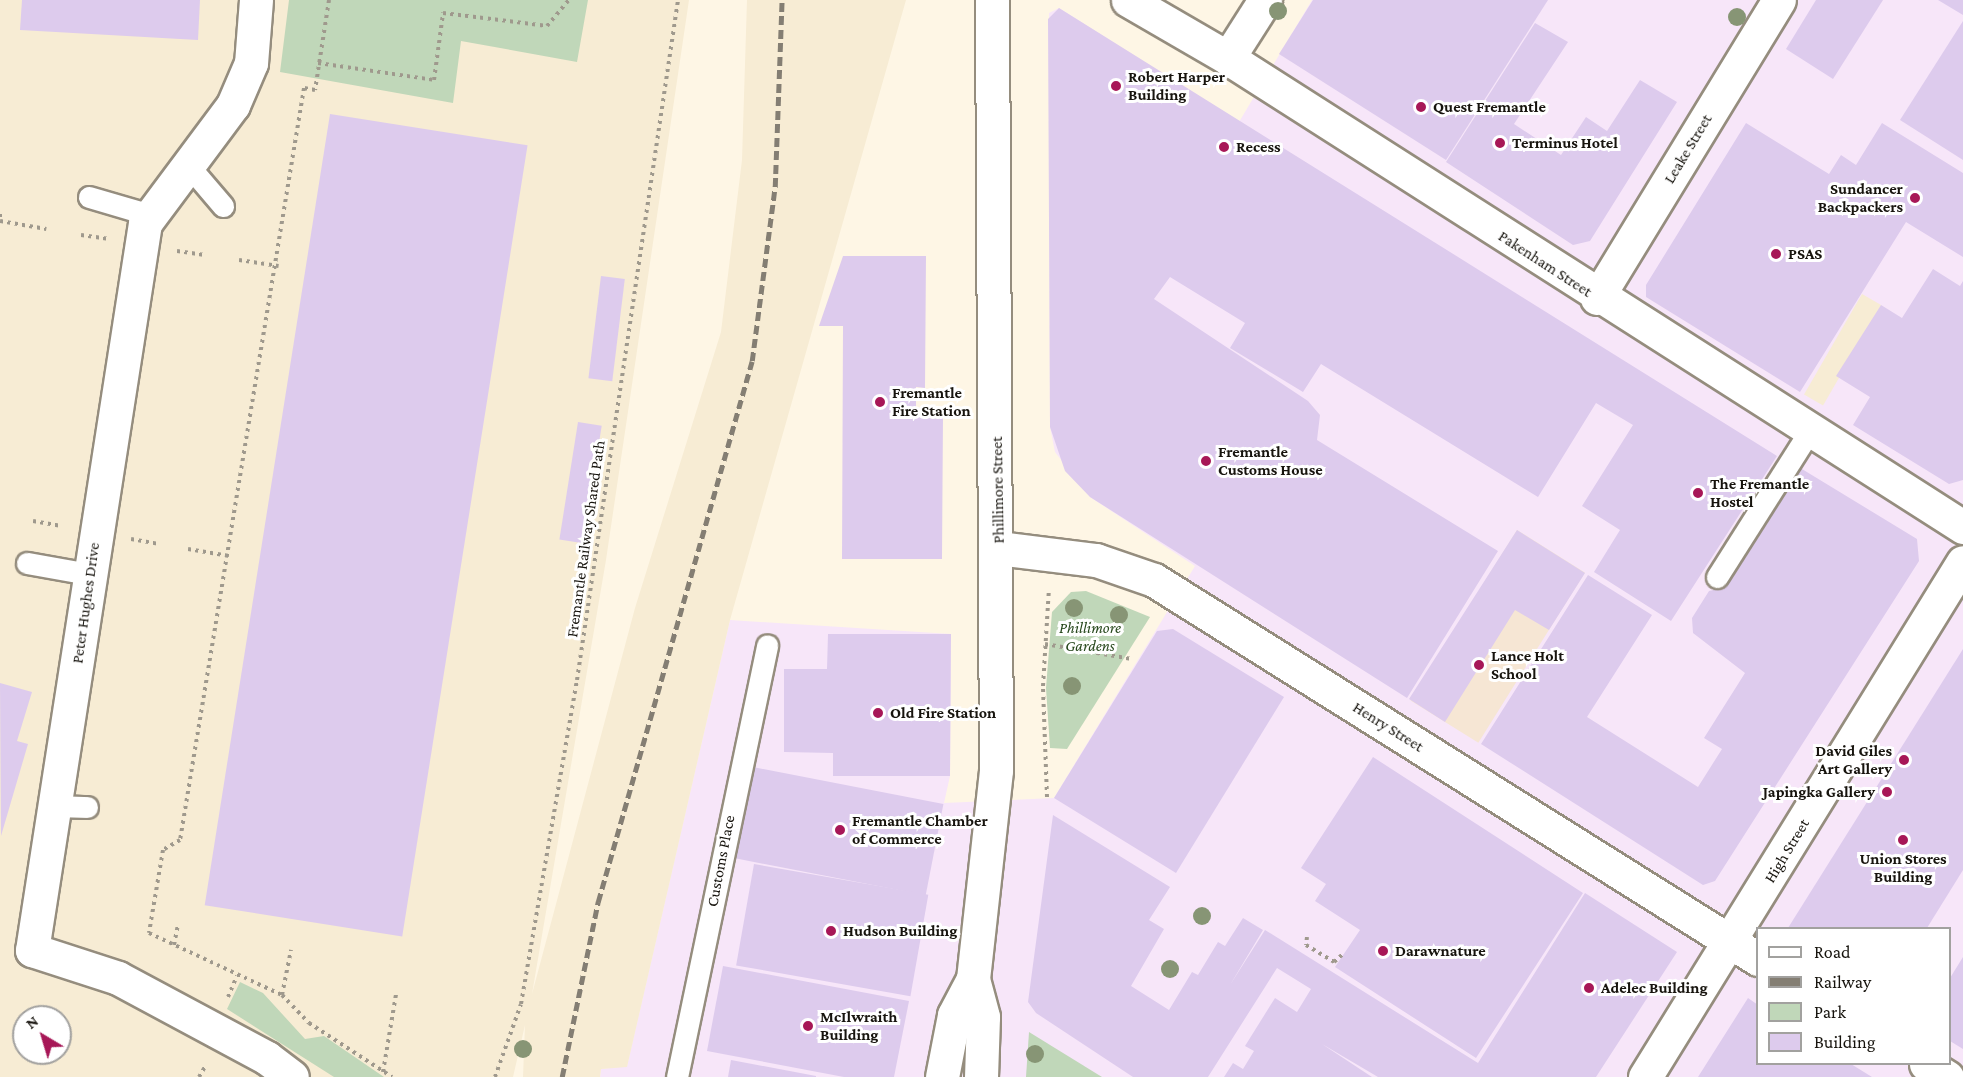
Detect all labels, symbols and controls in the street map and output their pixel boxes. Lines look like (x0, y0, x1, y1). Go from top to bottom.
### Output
place label: Robert Harper Building (1128, 67, 1225, 105)
marker: Robert Harper Building (1109, 79, 1123, 93)
place label: Quest Fremantle (1433, 97, 1546, 117)
marker: Quest Fremantle (1414, 100, 1428, 114)
street label: Leake Street (1660, 111, 1716, 187)
place label: Terminus Hotel (1512, 133, 1618, 153)
marker: Terminus Hotel (1493, 136, 1507, 150)
place label: Recess (1236, 137, 1280, 157)
marker: Recess (1217, 140, 1231, 154)
place label: Sundancer Backpackers (1818, 179, 1903, 217)
marker: Sundancer Backpackers (1908, 191, 1922, 205)
street label: Pakenham Street (1495, 227, 1595, 301)
place label: PSAS (1788, 244, 1822, 264)
marker: PSAS (1769, 247, 1783, 261)
place label: Fremantle Fire Station (892, 383, 971, 421)
marker: Fremantle Fire Station (873, 395, 887, 409)
street label: Phillimore Street (987, 436, 1009, 544)
street label: Fremantle Railway Shared Path (563, 439, 609, 639)
place label: Fremantle Customs House (1218, 442, 1323, 480)
marker: Fremantle Customs House (1199, 454, 1213, 468)
place label: The Fremantle Hostel (1710, 474, 1809, 512)
marker: The Fremantle Hostel (1691, 486, 1705, 500)
street label: Peter Hughes Drive (68, 541, 104, 665)
park label: Phillimore Gardens (1059, 618, 1121, 656)
place label: Lance Holt School (1491, 646, 1564, 684)
marker: Lance Holt School (1472, 658, 1486, 672)
street label: Henry Street (1349, 698, 1427, 756)
place label: Old Fire Station (890, 703, 996, 723)
marker: Old Fire Station (871, 706, 885, 720)
place label: David Giles Art Gallery (1815, 741, 1892, 779)
marker: David Giles Art Gallery (1897, 753, 1911, 767)
place label: Japingka Gallery (1763, 782, 1875, 802)
marker: Japingka Gallery (1880, 785, 1894, 799)
place label: Fremantle Chamber of Commerce (852, 811, 988, 849)
street label: Customs Place (703, 814, 739, 908)
street label: High Street (1760, 815, 1814, 887)
marker: Fremantle Chamber of Commerce (833, 823, 847, 837)
marker: Union Stores Building (1896, 833, 1910, 847)
place label: Union Stores Building (1859, 849, 1947, 887)
place label: Hudson Building (843, 921, 957, 941)
marker: Hudson Building (824, 924, 838, 938)
legend (1756, 927, 1951, 1065)
place label: Darawnature (1395, 941, 1486, 961)
text: Road (1814, 942, 1851, 962)
marker: Darawnature (1376, 944, 1390, 958)
text: Railway (1814, 972, 1871, 992)
place label: Adelec Building (1601, 978, 1708, 998)
marker: Adelec Building (1582, 981, 1596, 995)
text: Park (1814, 1002, 1846, 1022)
north arrow (12, 1005, 72, 1065)
place label: McIlwraith Building (820, 1007, 897, 1045)
text: N (22, 1012, 41, 1032)
marker: McIlwraith Building (801, 1019, 815, 1033)
text: Building (1814, 1032, 1875, 1052)

